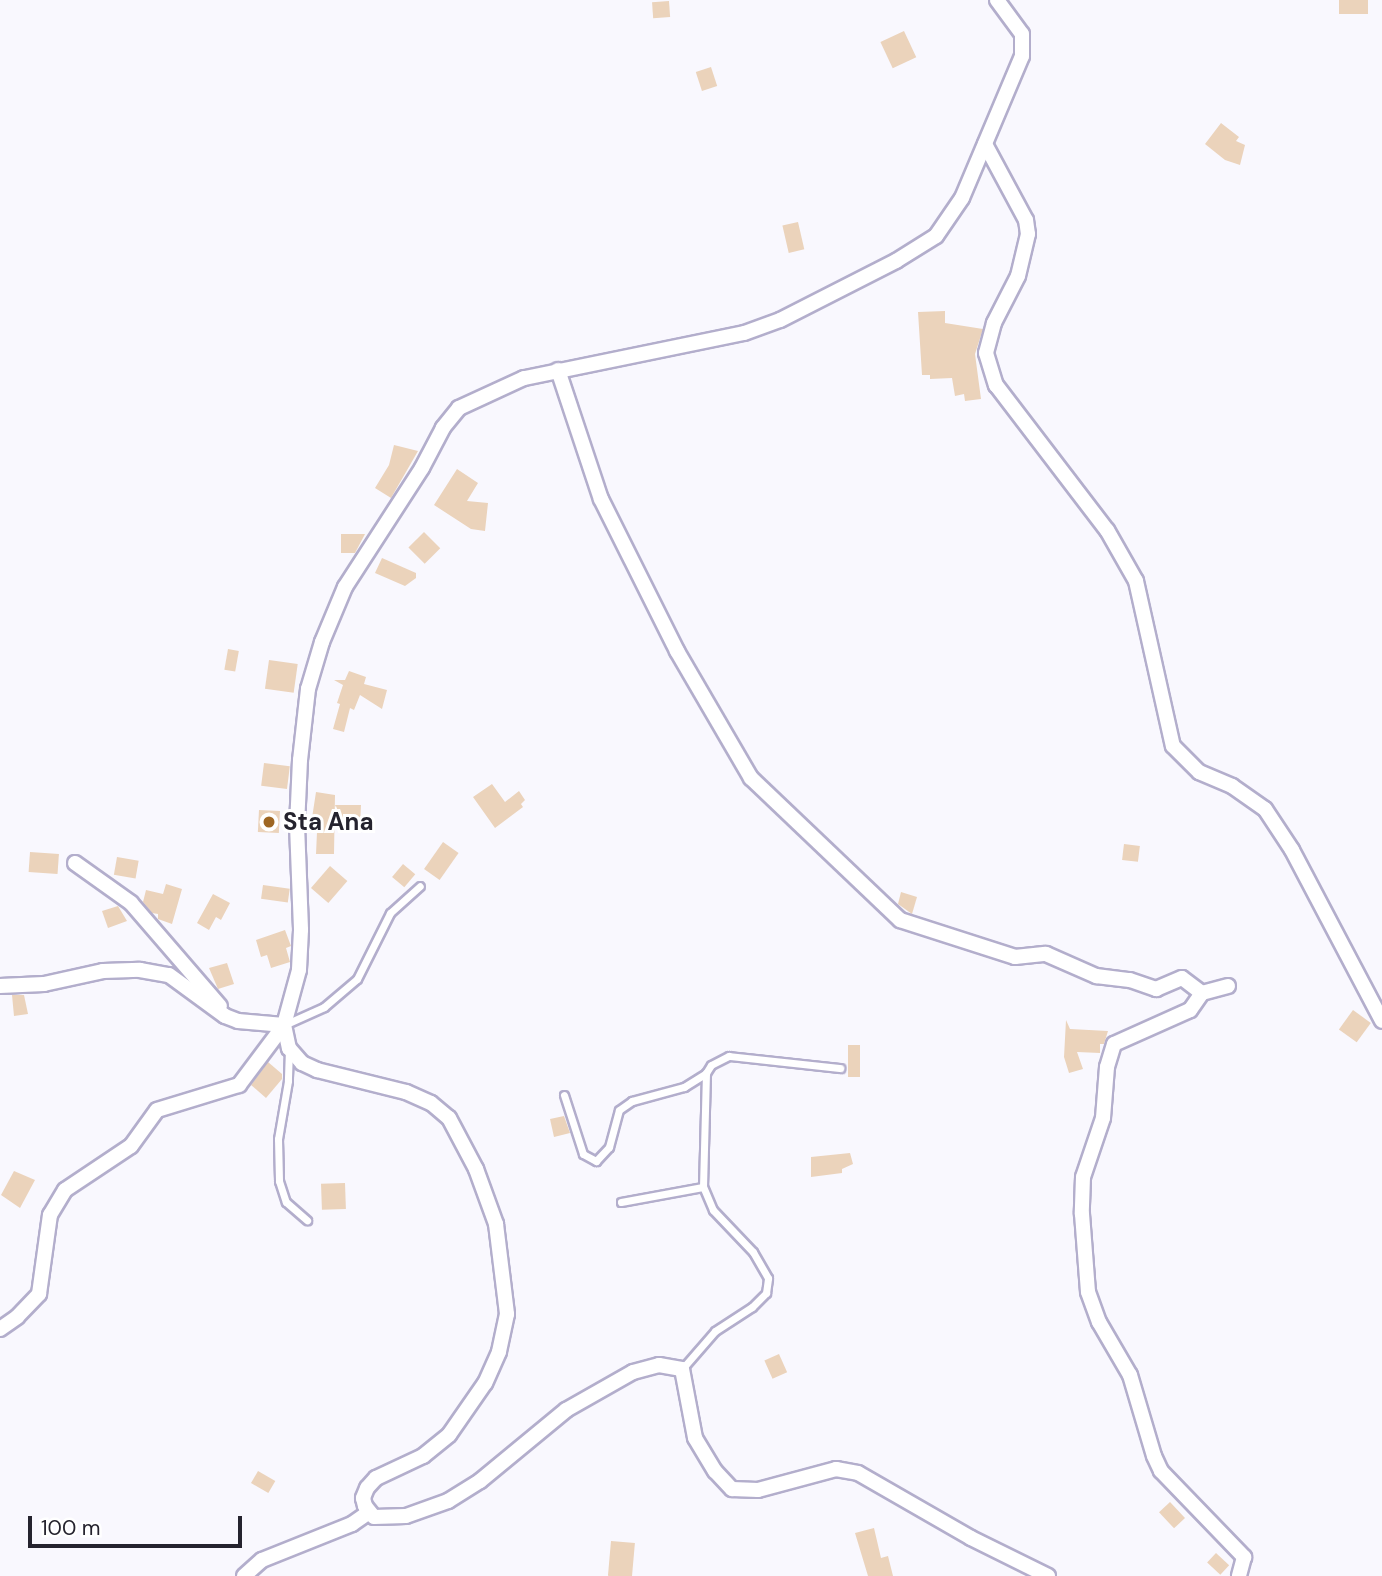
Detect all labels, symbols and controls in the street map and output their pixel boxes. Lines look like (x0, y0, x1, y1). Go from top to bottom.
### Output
place label: Sta Ana (283, 808, 373, 836)
marker: Sta Ana (261, 814, 277, 830)
scale bar (32, 1502, 245, 1546)
text: 100 m (41, 1514, 101, 1542)

